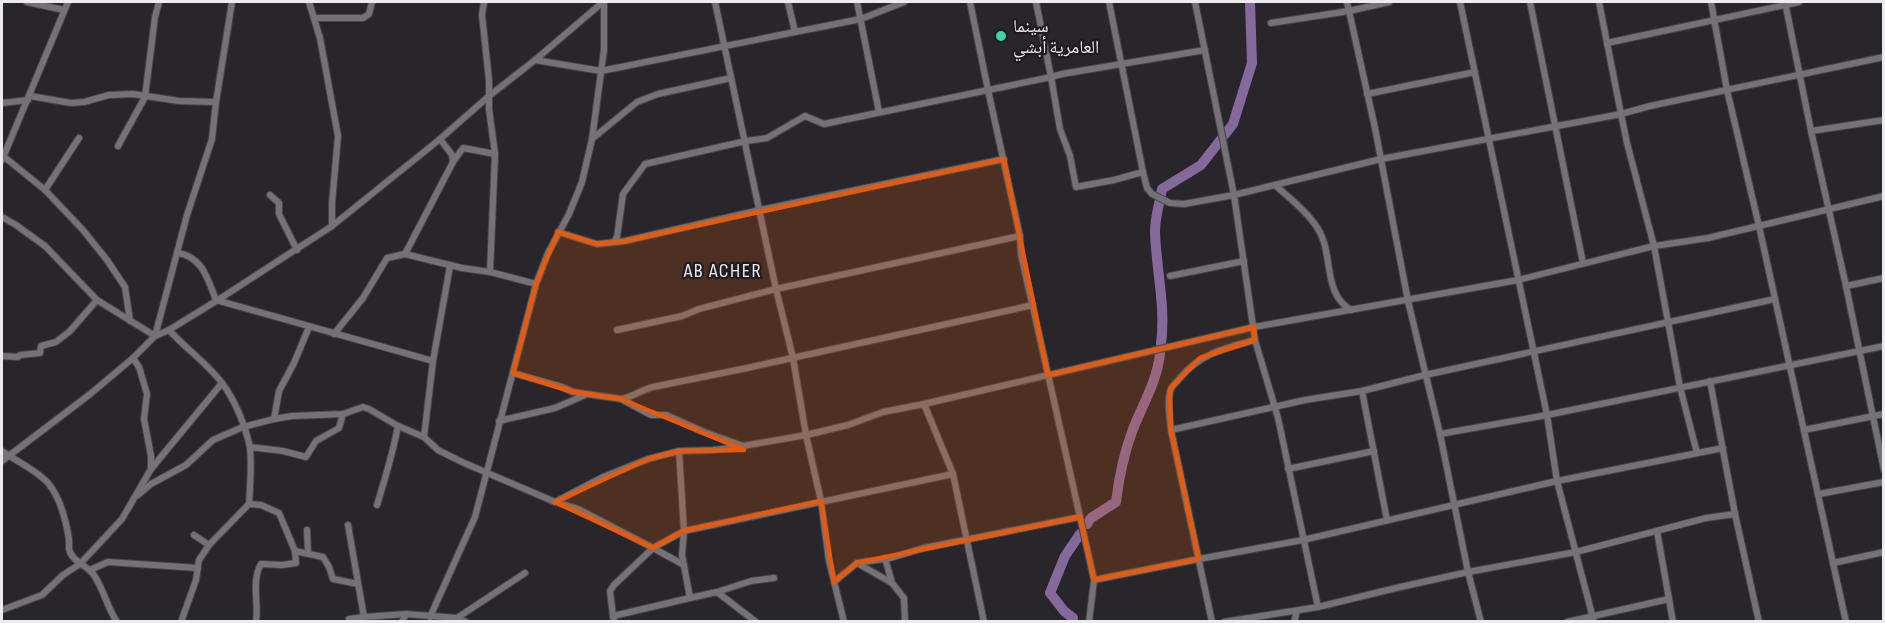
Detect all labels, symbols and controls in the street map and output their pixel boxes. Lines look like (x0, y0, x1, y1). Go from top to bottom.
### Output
place label: سينما العامرية أبشي (1013, 16, 1099, 61)
marker: سينما العامرية أبشي (994, 29, 1008, 43)
district label: AB ACHER (683, 259, 762, 283)

